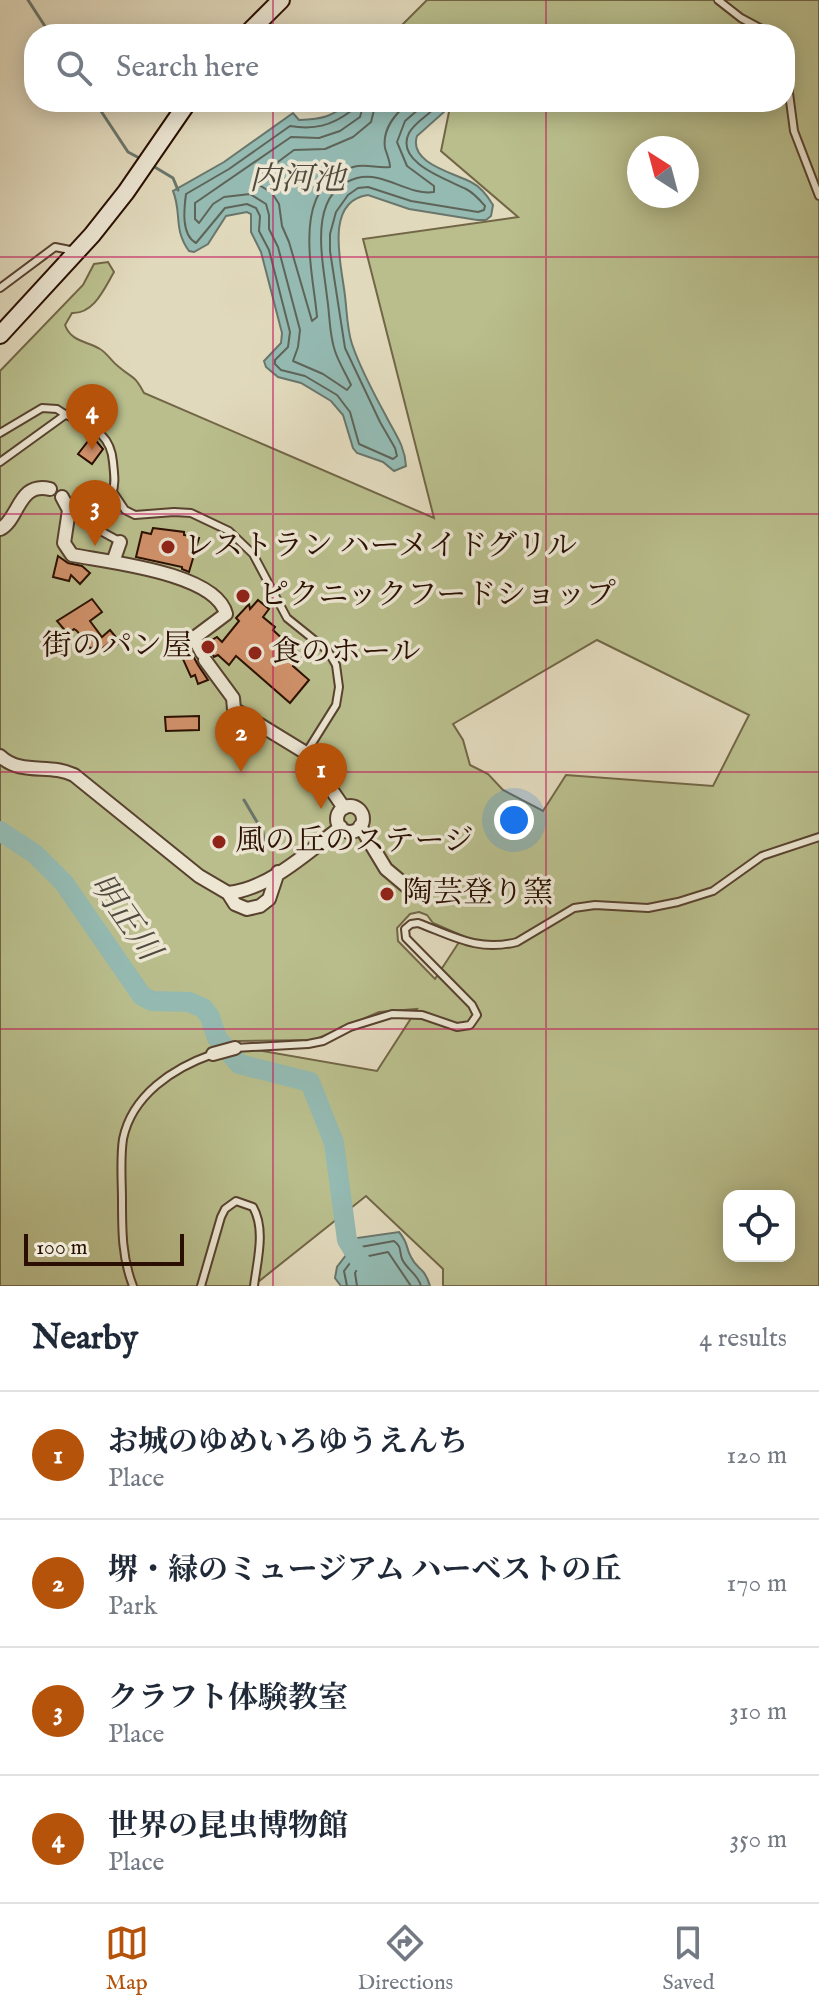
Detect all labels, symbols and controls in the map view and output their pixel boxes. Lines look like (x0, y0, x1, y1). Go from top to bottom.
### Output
search box (24, 24, 795, 112)
icon: search (52, 46, 96, 90)
text: Search here (116, 49, 259, 87)
north arrow (627, 136, 699, 208)
water label: 内河池 (249, 160, 348, 201)
pin: 4 (66, 384, 118, 450)
pin: 3 (69, 480, 121, 546)
place label: レストラン ハーメイドグリル (184, 528, 577, 566)
marker: レストラン ハーメイドグリル (159, 538, 177, 556)
place label: ピクニックフードショップ (259, 577, 616, 615)
marker: ピクニックフードショップ (234, 587, 252, 605)
place label: 街のパン屋 (42, 628, 192, 666)
place label: 食のホール (271, 634, 420, 672)
marker: 街のパン屋 (199, 638, 217, 656)
marker: 食のホール (246, 644, 264, 662)
pin: 2 (215, 706, 267, 772)
pin: 1 (295, 743, 347, 809)
your location (494, 800, 534, 840)
place label: 風の丘のステージ (235, 823, 474, 861)
marker: 風の丘のステージ (210, 833, 228, 851)
water label: 明正川 (80, 867, 170, 972)
place label: 陶芸登り窯 (403, 875, 553, 913)
marker: 陶芸登り窯 (378, 885, 396, 903)
map controls (723, 1190, 795, 1262)
button: locate (723, 1190, 795, 1262)
scale bar (24, 1230, 184, 1266)
text: 100 m (36, 1234, 88, 1262)
text: Nearby (32, 1317, 138, 1360)
text: 4 results (699, 1322, 787, 1355)
text: お城のゆめいろゆうえんち (108, 1424, 468, 1462)
text: 1 (53, 1439, 63, 1472)
text: 120 m (727, 1439, 787, 1472)
text: Place (108, 1462, 164, 1495)
text: 堺・緑のミュージアム ハーベストの丘 (108, 1552, 621, 1590)
text: 2 (52, 1567, 64, 1600)
text: 170 m (727, 1567, 787, 1600)
text: Park (108, 1590, 157, 1623)
text: クラフト体験教室 (108, 1680, 348, 1718)
text: 3 (53, 1695, 63, 1728)
text: 310 m (729, 1695, 787, 1728)
text: Place (108, 1718, 164, 1751)
text: 世界の昆虫博物館 (108, 1808, 348, 1846)
text: 4 (52, 1823, 64, 1856)
text: 350 m (729, 1823, 787, 1856)
text: Place (108, 1846, 164, 1879)
tab: Map (105, 1921, 149, 1997)
tab: Directions (358, 1921, 453, 1997)
tab: Saved (662, 1921, 714, 1997)

